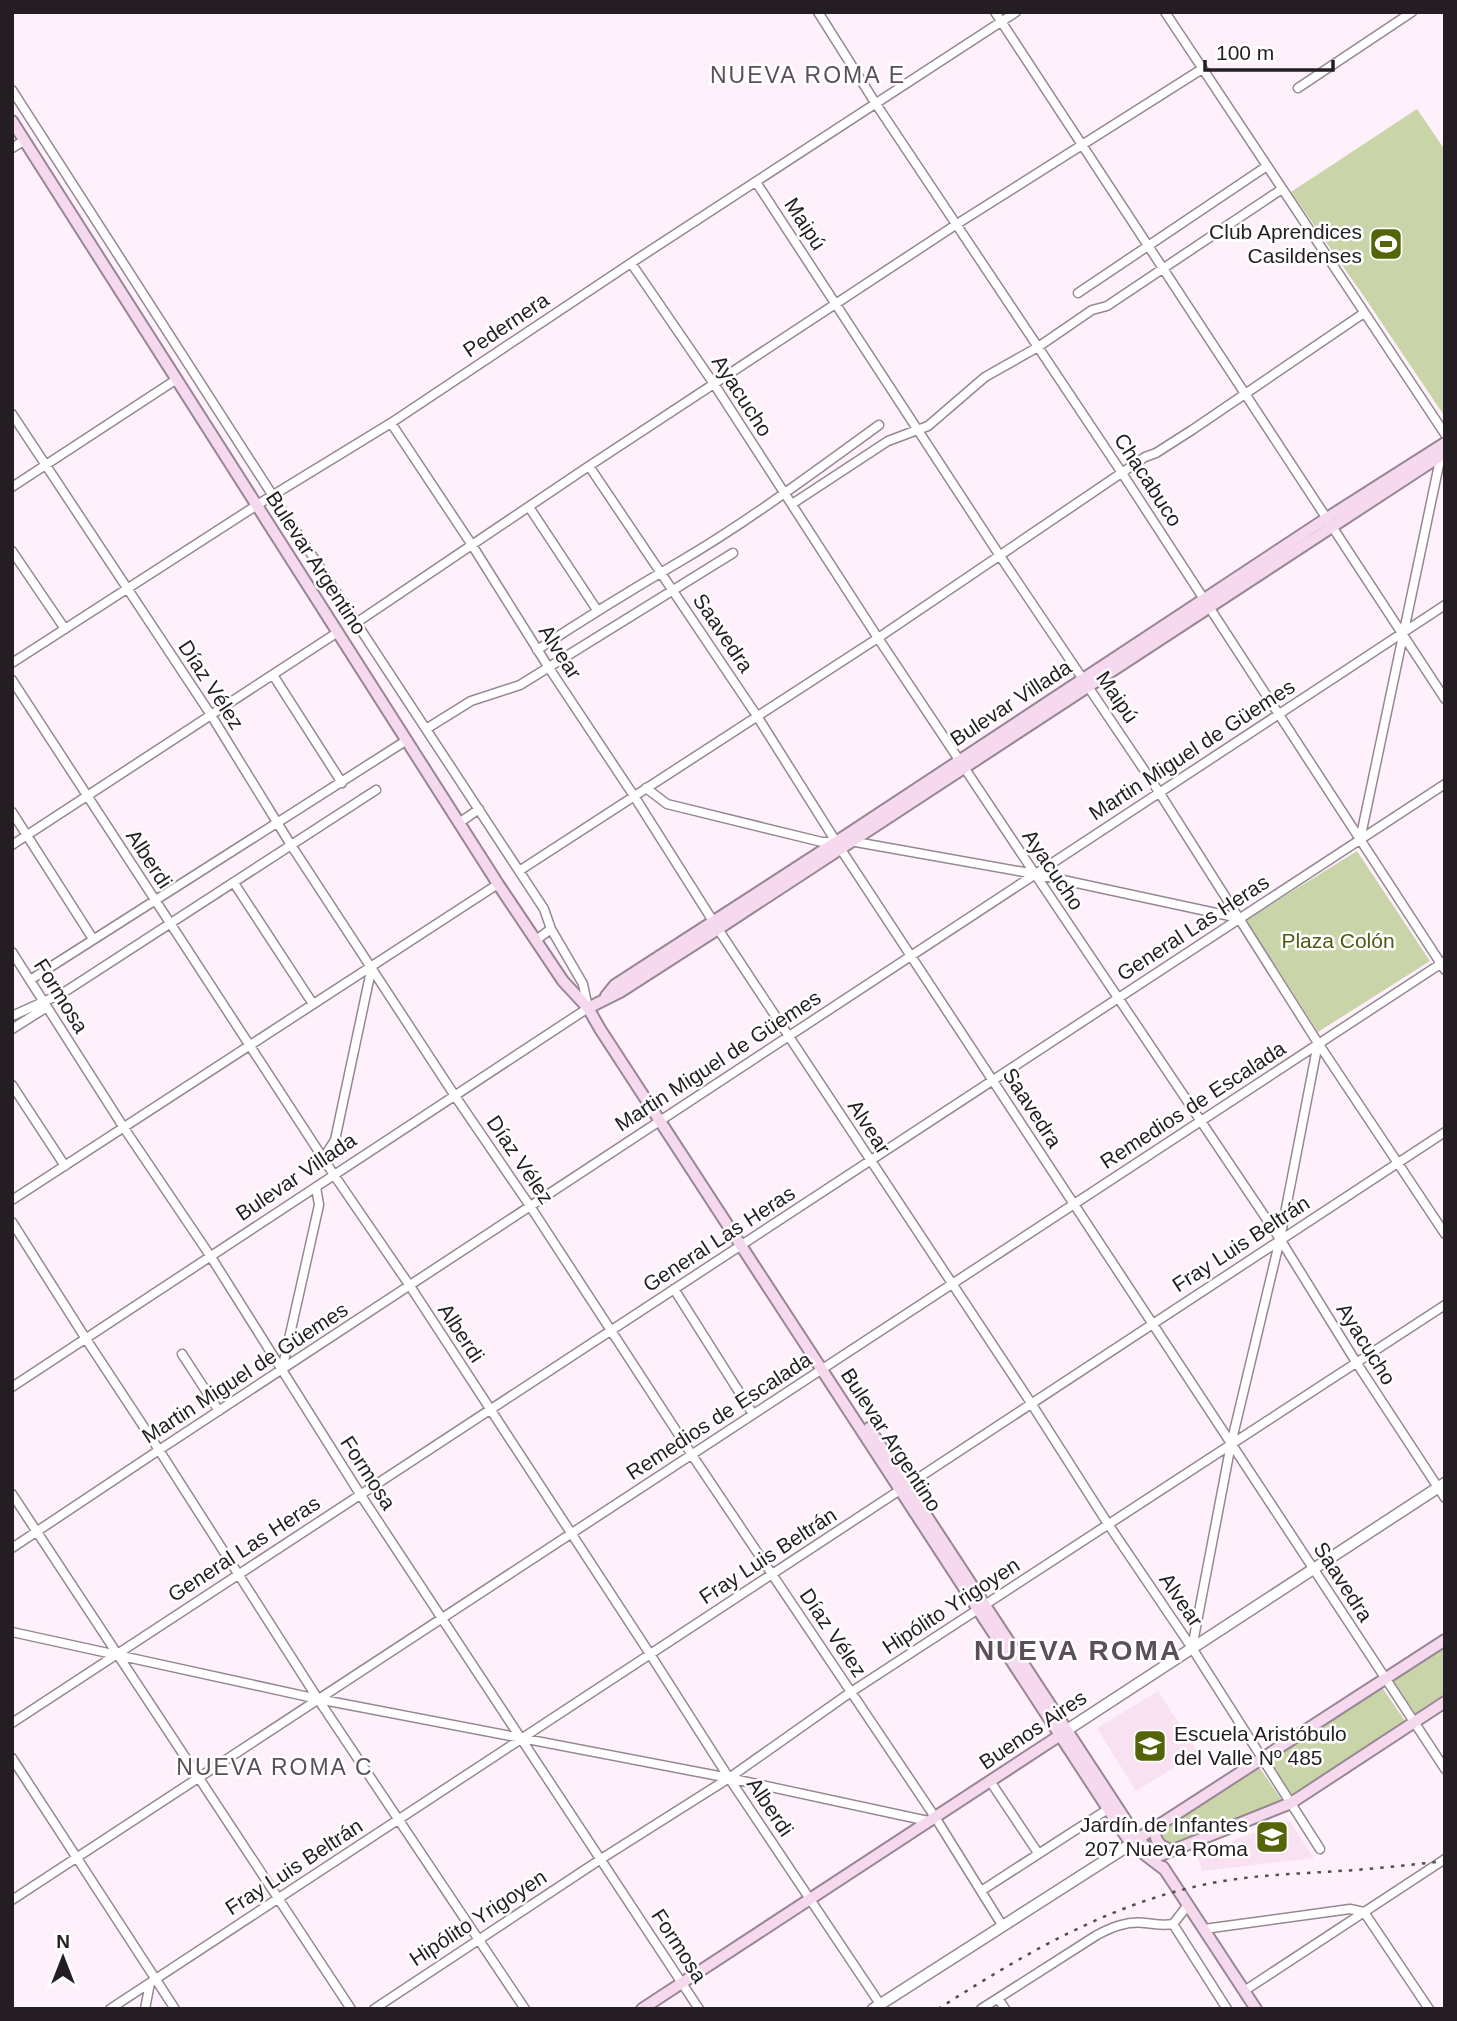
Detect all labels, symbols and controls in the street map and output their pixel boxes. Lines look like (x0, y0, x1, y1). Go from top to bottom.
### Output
scale bar (1205, 28, 1333, 72)
text: 100 m (1216, 41, 1274, 64)
district label: NUEVA ROMA E (710, 62, 906, 88)
street label: Maipú (780, 193, 831, 254)
place label: Club Aprendices Casildenses (1209, 220, 1362, 267)
sports icon: Club Aprendices Casildenses (1367, 225, 1405, 263)
street label: Pedernera (459, 287, 553, 362)
street label: Ayacucho (708, 351, 777, 441)
street label: Chacabuco (1110, 429, 1187, 531)
street label: Bulevar Argentino (262, 487, 371, 639)
street label: Saavedra (689, 589, 758, 677)
street label: Alvear (535, 621, 586, 683)
street label: Díaz Vélez (174, 636, 249, 734)
street label: Bulevar Villada (946, 655, 1076, 750)
street label: Maipú (1092, 667, 1143, 727)
street label: Martin Miguel de Güemes (1085, 674, 1299, 825)
street label: Alberdi (122, 825, 177, 892)
street label: Ayacucho (1018, 825, 1089, 914)
street label: General Las Heras (1113, 870, 1273, 985)
park label: Plaza Colón (1281, 929, 1395, 952)
street label: Formosa (30, 955, 93, 1037)
street label: Martin Miguel de Güemes (611, 985, 825, 1136)
street label: Remedios de Escalada (1096, 1036, 1290, 1173)
street label: Saavedra (998, 1064, 1067, 1152)
street label: Alvear (844, 1096, 895, 1158)
street label: Díaz Vélez (482, 1111, 558, 1208)
street label: Bulevar Villada (231, 1128, 360, 1225)
street label: General Las Heras (639, 1181, 799, 1296)
street label: Fray Luis Beltrán (1168, 1191, 1314, 1296)
street label: Martin Miguel de Güemes (138, 1297, 352, 1448)
street label: Alberdi (434, 1299, 489, 1366)
street label: Ayacucho (1332, 1299, 1401, 1389)
street label: Remedios de Escalada (622, 1347, 816, 1484)
street label: Bulevar Argentino (837, 1364, 946, 1516)
street label: Formosa (336, 1432, 401, 1514)
street label: General Las Heras (164, 1491, 324, 1606)
street label: Fray Luis Beltrán (695, 1503, 841, 1608)
street label: Saavedra (1309, 1538, 1378, 1626)
street label: Hipólito Yrigoyen (878, 1553, 1023, 1658)
street label: Alvear (1155, 1569, 1208, 1631)
street label: Díaz Vélez (795, 1584, 871, 1681)
district label: NUEVA ROMA (974, 1635, 1182, 1666)
street label: Buenos Aires (975, 1685, 1090, 1774)
place label: Escuela Aristóbulo del Valle Nº 485 (1174, 1722, 1347, 1769)
school or university icon: Escuela Aristóbulo del Valle Nº 485 (1131, 1727, 1169, 1765)
district label: NUEVA ROMA C (176, 1754, 374, 1780)
street label: Alberdi (743, 1773, 798, 1840)
place label: Jardín de Infantes 207 Nueva Roma (1080, 1813, 1248, 1860)
street label: Fray Luis Beltrán (221, 1814, 367, 1919)
school or university icon: Jardín de Infantes 207 Nueva Roma (1253, 1818, 1291, 1856)
street label: Hipólito Yrigoyen (405, 1865, 550, 1970)
street label: Formosa (647, 1905, 712, 1987)
north arrow (28, 1923, 98, 1993)
text: N (56, 1931, 70, 1952)

